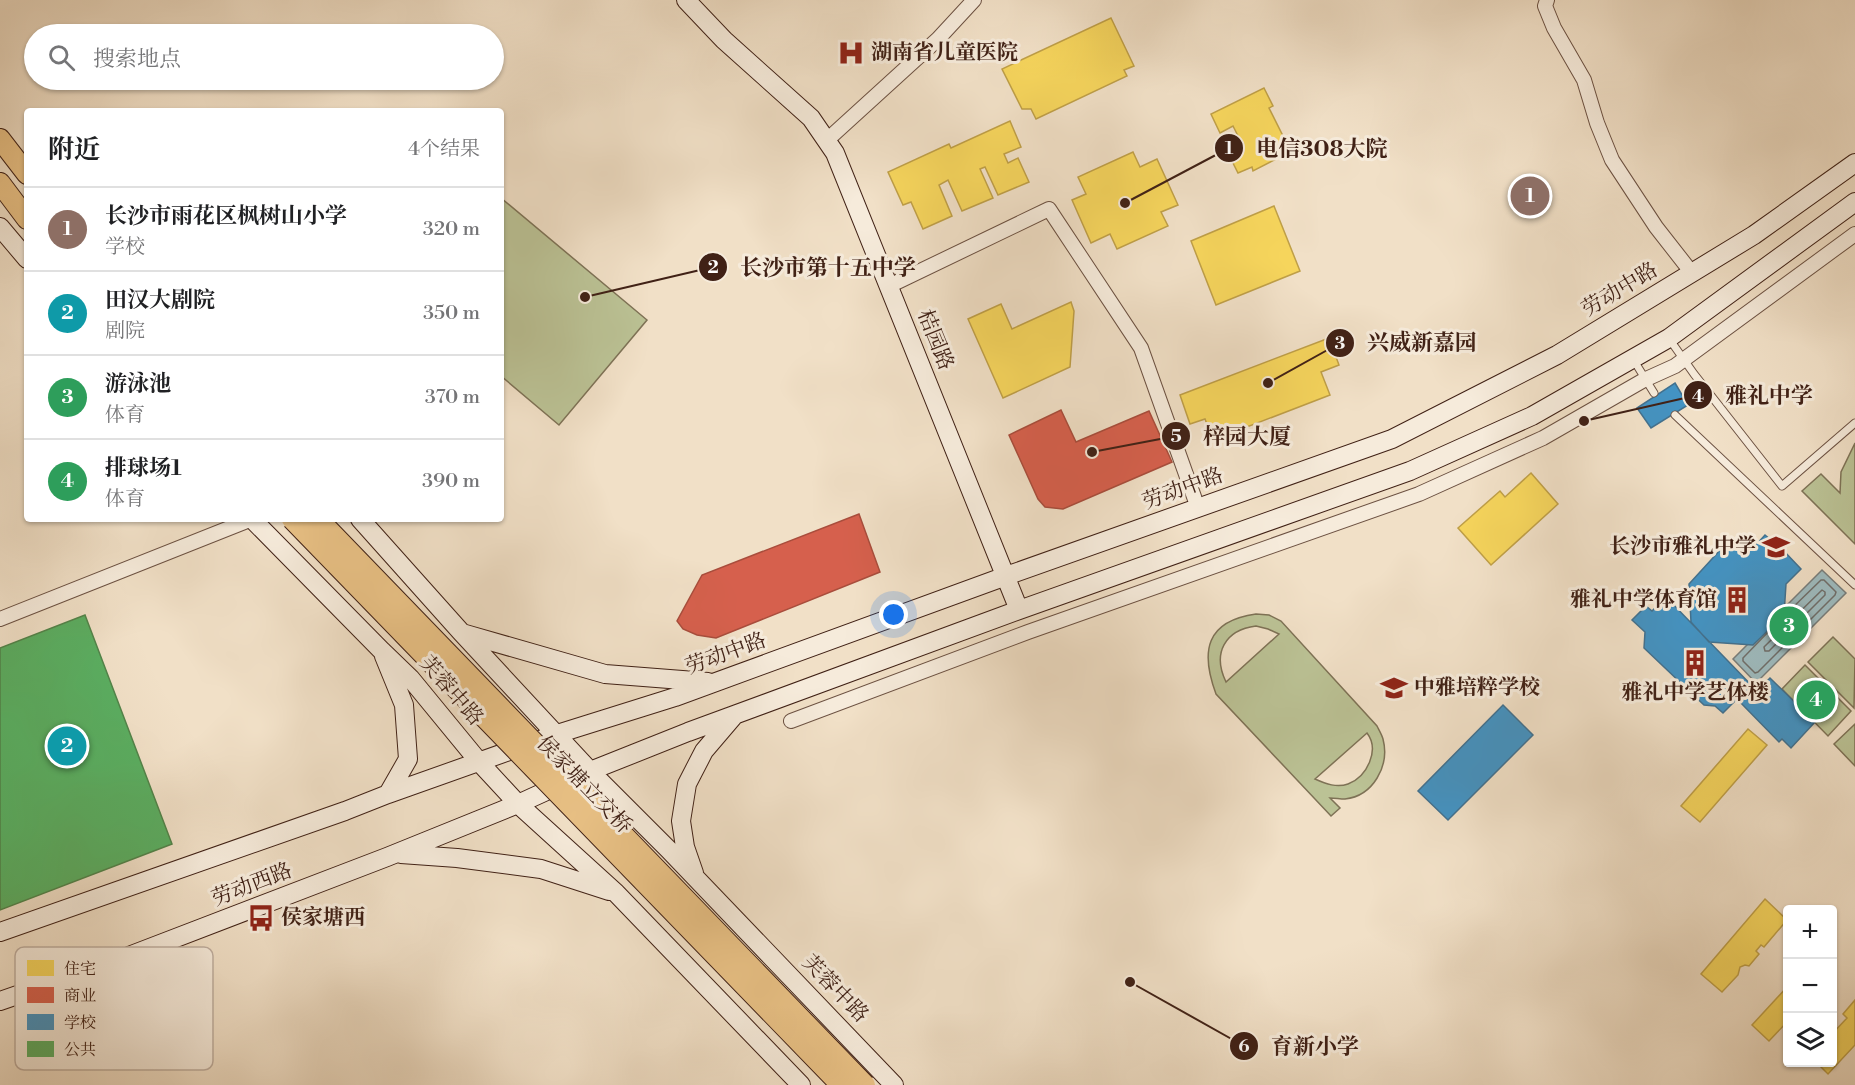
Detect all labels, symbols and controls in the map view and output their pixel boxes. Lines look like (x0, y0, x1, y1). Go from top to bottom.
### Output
search box (24, 24, 504, 90)
hospital icon: 湖南省儿童医院 (836, 38, 866, 68)
place label: 湖南省儿童医院 (871, 40, 1018, 66)
icon: search (45, 41, 78, 74)
text: 搜索地点 (93, 46, 181, 73)
callout: 电信308大院 (1214, 128, 1400, 168)
text: 附近 (48, 134, 100, 166)
text: 电信308大院 (1256, 136, 1388, 163)
text: 4个结果 (408, 137, 480, 162)
text: 1 (1225, 137, 1234, 160)
pin: 1 (1510, 174, 1550, 218)
text: 长沙市雨花区枫树山小学 (105, 203, 347, 230)
text: 1 (63, 217, 72, 242)
text: 320 m (423, 217, 480, 242)
text: 学校 (105, 235, 145, 260)
callout: 长沙市第十五中学 (698, 247, 928, 287)
text: 长沙市第十五中学 (740, 255, 916, 282)
text: 2 (707, 256, 719, 279)
street label: 劳动中路 (1577, 257, 1663, 323)
text: 田汉大剧院 (105, 287, 215, 314)
text: 2 (61, 301, 74, 326)
text: 350 m (423, 301, 480, 326)
street label: 桔园路 (911, 306, 959, 374)
text: 剧院 (105, 319, 145, 344)
callout: 兴威新嘉园 (1325, 323, 1489, 363)
text: 兴威新嘉园 (1367, 330, 1477, 357)
text: 3 (1335, 332, 1346, 355)
text: 游泳池 (105, 371, 171, 398)
callout: 雅礼中学 (1683, 375, 1825, 415)
text: 雅礼中学 (1725, 383, 1813, 410)
text: 3 (61, 385, 74, 410)
text: 370 m (425, 385, 480, 410)
text: 4 (1692, 385, 1704, 408)
text: 体育 (105, 403, 145, 428)
callout: 梓园大厦 (1161, 416, 1303, 456)
text: 梓园大厦 (1203, 424, 1291, 451)
text: 5 (1170, 425, 1182, 448)
text: 排球场1 (105, 455, 182, 482)
street label: 劳动中路 (1139, 462, 1227, 516)
text: 4 (61, 469, 74, 494)
text: 390 m (422, 469, 480, 494)
text: 体育 (105, 487, 145, 512)
school or university icon: 长沙市雅礼中学 (1761, 532, 1791, 562)
place label: 长沙市雅礼中学 (1609, 534, 1756, 560)
building icon: 雅礼中学体育馆 (1722, 585, 1752, 615)
place label: 雅礼中学体育馆 (1570, 587, 1717, 613)
your location (879, 600, 908, 629)
pin: 3 (1770, 604, 1808, 648)
street label: 劳动中路 (682, 627, 770, 681)
building icon: 雅礼中学艺体楼 (1680, 648, 1710, 678)
street label: 芙蓉中路 (414, 651, 488, 731)
school or university icon: 中雅培粹学校 (1379, 673, 1409, 703)
place label: 中雅培粹学校 (1414, 675, 1540, 701)
pin: 4 (1796, 678, 1836, 722)
place label: 雅礼中学艺体楼 (1622, 680, 1769, 706)
pin: 2 (48, 724, 86, 768)
street label: 侯家塘立交桥 (531, 731, 637, 839)
street label: 劳动西路 (208, 858, 296, 912)
bus stop icon: 侯家塘西 (246, 903, 276, 933)
place label: 侯家塘西 (281, 905, 365, 931)
map controls (1783, 905, 1837, 1067)
button: + (1783, 905, 1837, 959)
legend (15, 947, 213, 1070)
street label: 芙蓉中路 (796, 950, 874, 1028)
text: 住宅 (64, 959, 96, 979)
button: − (1783, 959, 1837, 1013)
text: 商业 (64, 986, 96, 1006)
text: 学校 (64, 1013, 96, 1033)
button: layers (1783, 1013, 1837, 1067)
callout: 育新小学 (1229, 1026, 1371, 1066)
text: 育新小学 (1271, 1034, 1359, 1061)
text: 6 (1238, 1035, 1250, 1058)
text: 公共 (64, 1040, 96, 1060)

